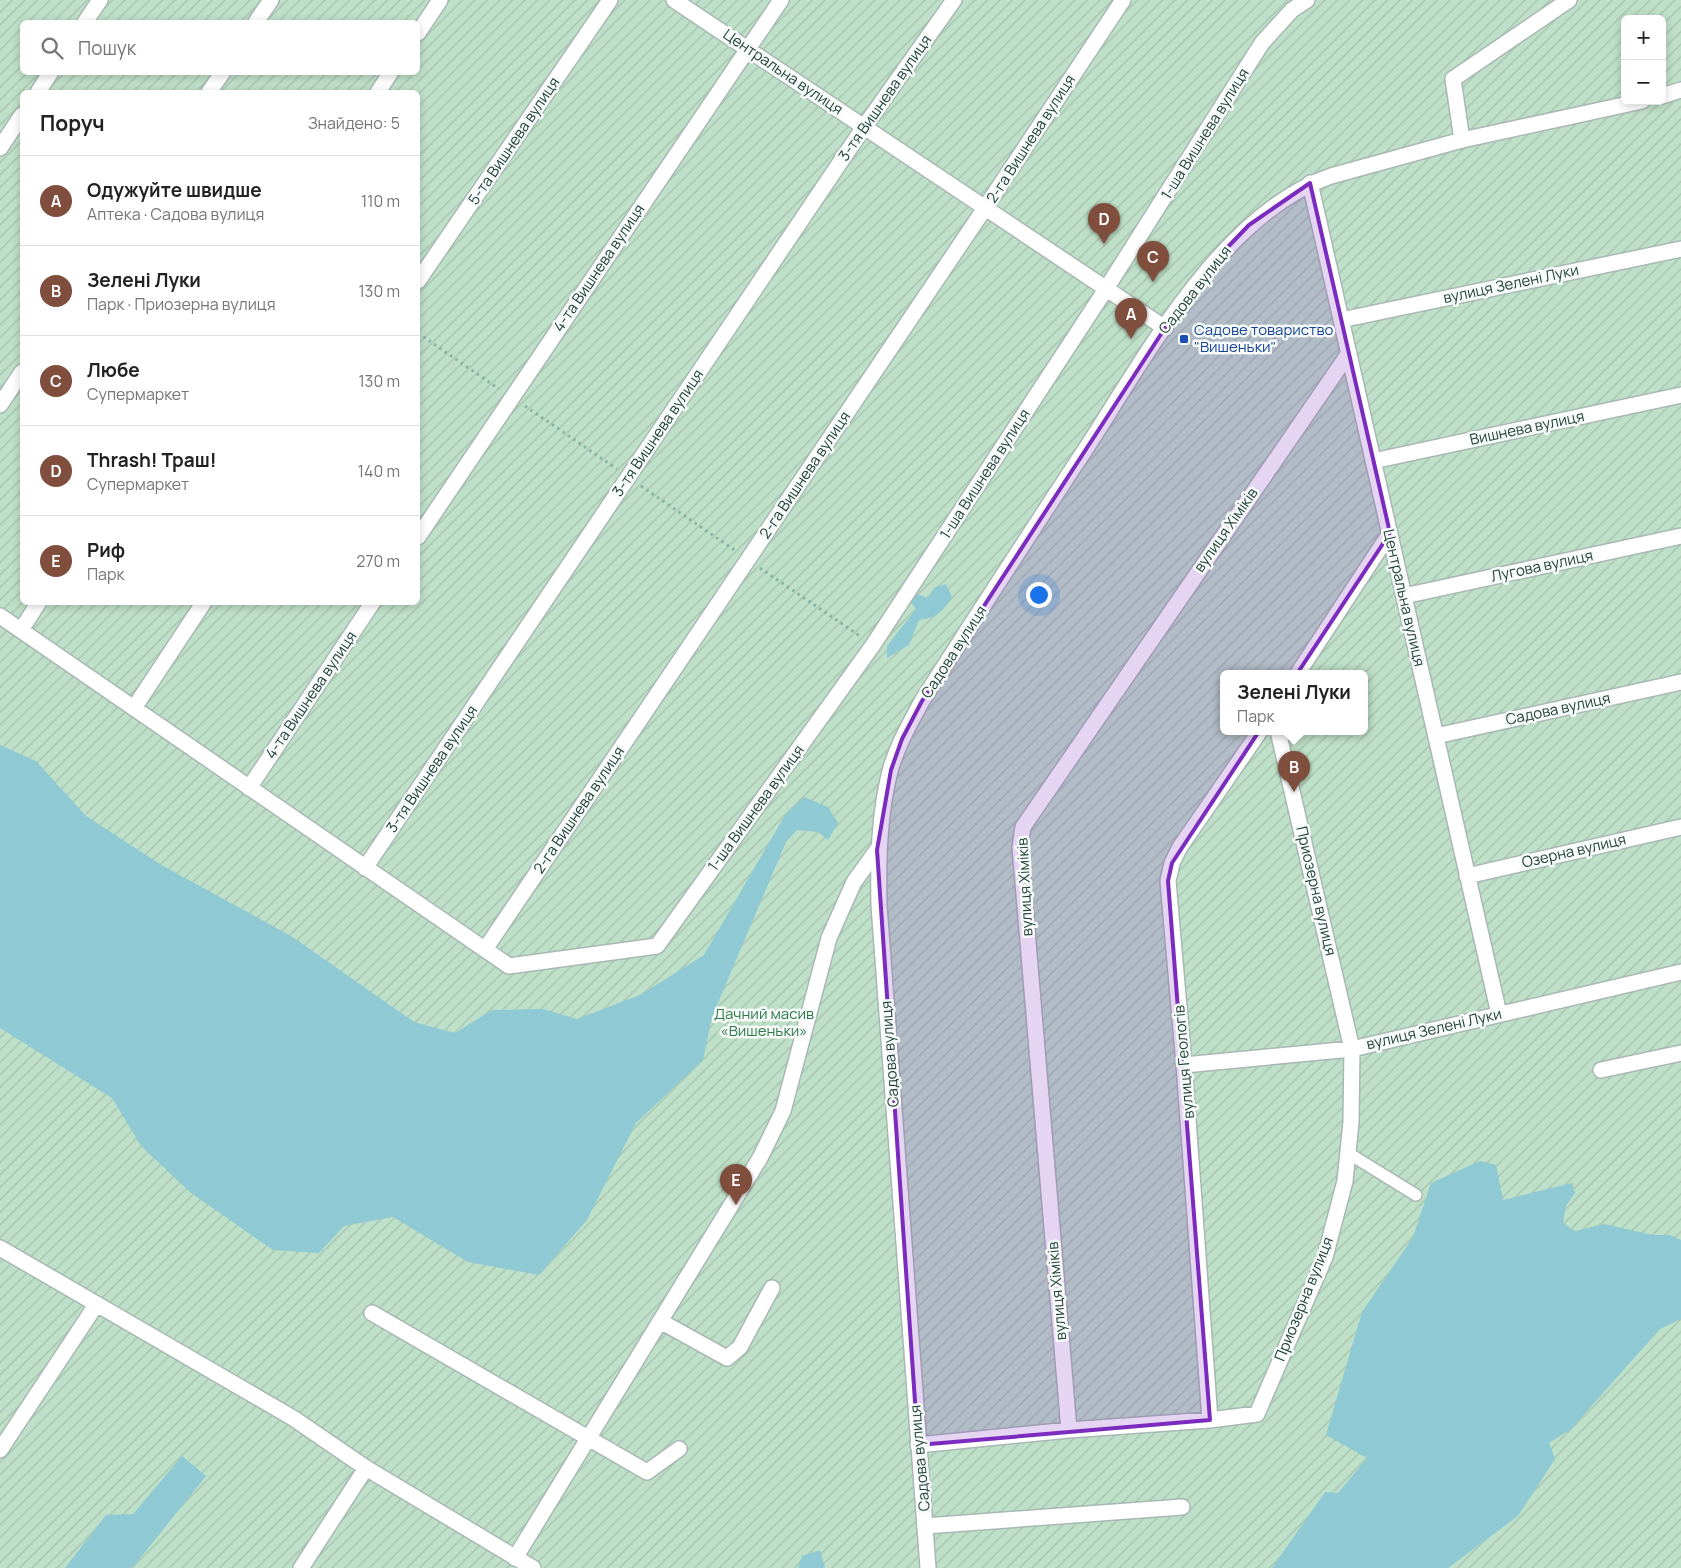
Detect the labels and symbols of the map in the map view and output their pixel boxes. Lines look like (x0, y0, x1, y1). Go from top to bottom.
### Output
street label: Центральна вулиця (719, 24, 847, 119)
street label: 3-тя Вишнева вулиця (833, 30, 936, 165)
street label: 1-ша Вишнева вулиця (1156, 64, 1254, 203)
street label: 2-га Вишнева вулиця (981, 70, 1080, 207)
street label: 5-та Вишнева вулиця (463, 73, 564, 209)
street label: 4-та Вишнева вулиця (548, 200, 649, 336)
pin: D (1088, 203, 1120, 244)
pin: C (1137, 241, 1169, 282)
street label: Садова вулиця (1153, 241, 1236, 338)
street label: вулиця Зелені Луки (1441, 259, 1581, 308)
pin: A (1115, 298, 1147, 339)
place label: Садове товариство "Вишеньки" (1194, 319, 1334, 357)
marker: Садове товариство "Вишеньки" (1178, 333, 1190, 345)
street label: 3-тя Вишнева вулиця (607, 365, 708, 501)
street label: 1-ша Вишнева вулиця (935, 405, 1035, 543)
street label: Вишнева вулиця (1468, 405, 1586, 450)
street label: 2-га Вишнева вулиця (754, 407, 855, 542)
street label: вулиця Хіміків (1189, 483, 1263, 576)
street label: Центральна вулиця (1378, 527, 1430, 669)
street label: Лугова вулиця (1489, 544, 1595, 587)
your location (1026, 582, 1052, 608)
street label: Садова вулиця (916, 601, 991, 702)
street label: 4-та Вишнева вулиця (260, 627, 361, 763)
street label: Садова вулиця (1504, 687, 1612, 730)
street label: 3-тя Вишнева вулиця (381, 701, 482, 837)
street label: 1-ша Вишнева вулиця (703, 740, 809, 875)
street label: 2-га Вишнева вулиця (528, 742, 629, 877)
pin: B (1278, 751, 1310, 792)
street label: Приозерна вулиця (1291, 824, 1342, 958)
street label: Озерна вулиця (1520, 828, 1628, 873)
street label: вулиця Хіміків (1011, 837, 1038, 937)
street label: Садова вулиця (875, 1000, 904, 1108)
park label: Дачний масив «Вишеньки» (714, 1003, 814, 1041)
street label: вулиця Зелені Луки (1364, 1003, 1504, 1054)
street label: вулиця Геологів (1168, 1004, 1199, 1120)
pin: E (720, 1164, 752, 1205)
street label: Приозерна вулиця (1269, 1234, 1338, 1364)
street label: вулиця Хіміків (1042, 1241, 1071, 1341)
street label: Садова вулиця (904, 1404, 935, 1512)

